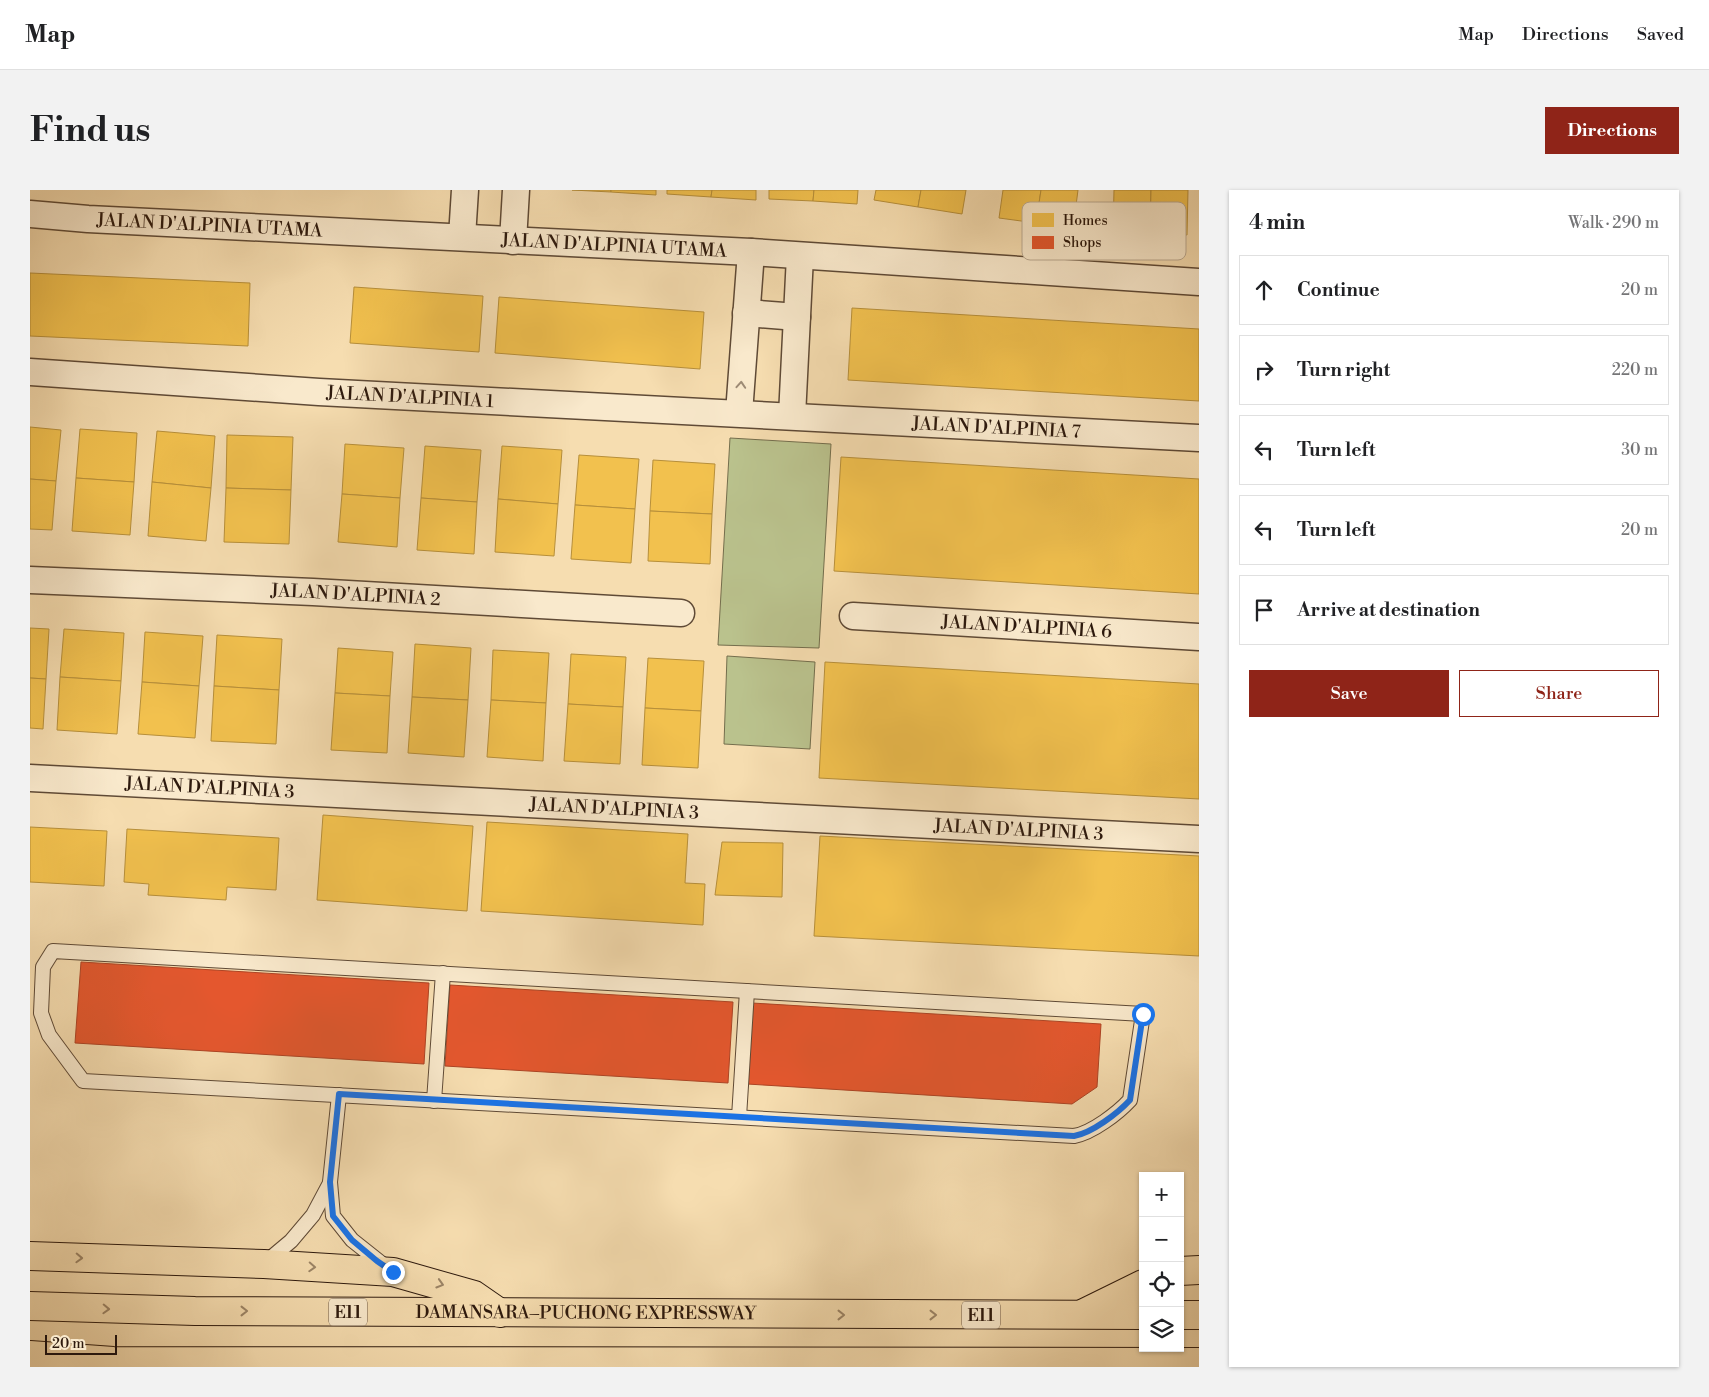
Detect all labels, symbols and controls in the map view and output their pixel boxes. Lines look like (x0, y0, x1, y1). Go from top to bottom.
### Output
text: Map (25, 20, 75, 50)
text: Map (1458, 23, 1494, 46)
text: Directions (1522, 23, 1609, 46)
text: Saved (1637, 23, 1684, 46)
button: Directions (1545, 107, 1679, 154)
text: Find us (30, 109, 150, 152)
legend (1022, 202, 1186, 260)
street label: JALAN D'ALPINIA UTAMA (95, 208, 324, 243)
text: 4 min (1249, 210, 1305, 236)
text: Homes (1063, 212, 1108, 230)
text: Walk · 290 m (1568, 213, 1659, 233)
street label: JALAN D'ALPINIA UTAMA (500, 229, 728, 263)
text: Shops (1063, 234, 1101, 252)
icon: ahead (1250, 276, 1278, 304)
text: Continue (1297, 278, 1380, 302)
text: 20 m (1621, 280, 1658, 300)
icon: right (1250, 356, 1278, 384)
text: Turn right (1297, 358, 1390, 382)
text: 220 m (1612, 360, 1658, 380)
street label: JALAN D'ALPINIA 1 (325, 381, 495, 413)
one-way arrow (735, 381, 746, 389)
street label: JALAN D'ALPINIA 7 (910, 412, 1081, 444)
icon: left (1250, 436, 1278, 464)
text: Turn left (1297, 438, 1376, 462)
text: 30 m (1621, 440, 1658, 460)
icon: left (1250, 516, 1278, 544)
text: Turn left (1297, 518, 1376, 542)
text: 20 m (1621, 520, 1658, 540)
street label: JALAN D'ALPINIA 2 (269, 579, 441, 611)
icon: arrive (1250, 596, 1278, 624)
text: Arrive at destination (1297, 598, 1480, 622)
street label: JALAN D'ALPINIA 6 (940, 610, 1113, 644)
button: Save (1249, 670, 1449, 717)
button: Share (1459, 670, 1659, 717)
street label: JALAN D'ALPINIA 3 (123, 772, 295, 804)
street label: JALAN D'ALPINIA 3 (528, 793, 700, 825)
street label: JALAN D'ALPINIA 3 (932, 814, 1104, 846)
route start (1132, 1003, 1155, 1026)
map controls (1139, 1172, 1184, 1352)
button: + (1139, 1172, 1184, 1217)
button: − (1139, 1217, 1184, 1262)
one-way arrow (75, 1252, 83, 1263)
one-way arrow (309, 1261, 317, 1272)
route end (382, 1261, 405, 1284)
button: locate (1139, 1262, 1184, 1307)
one-way arrow (435, 1279, 443, 1289)
road number: E11 (329, 1298, 367, 1326)
street label: DAMANSARA–PUCHONG EXPRESSWAY (416, 1301, 757, 1325)
road number: E11 (962, 1302, 1000, 1328)
one-way arrow (103, 1303, 111, 1314)
one-way arrow (240, 1306, 248, 1317)
button: layers (1139, 1307, 1184, 1352)
one-way arrow (837, 1310, 845, 1320)
one-way arrow (929, 1310, 937, 1320)
scale bar (45, 1332, 118, 1355)
text: 20 m (52, 1335, 84, 1353)

